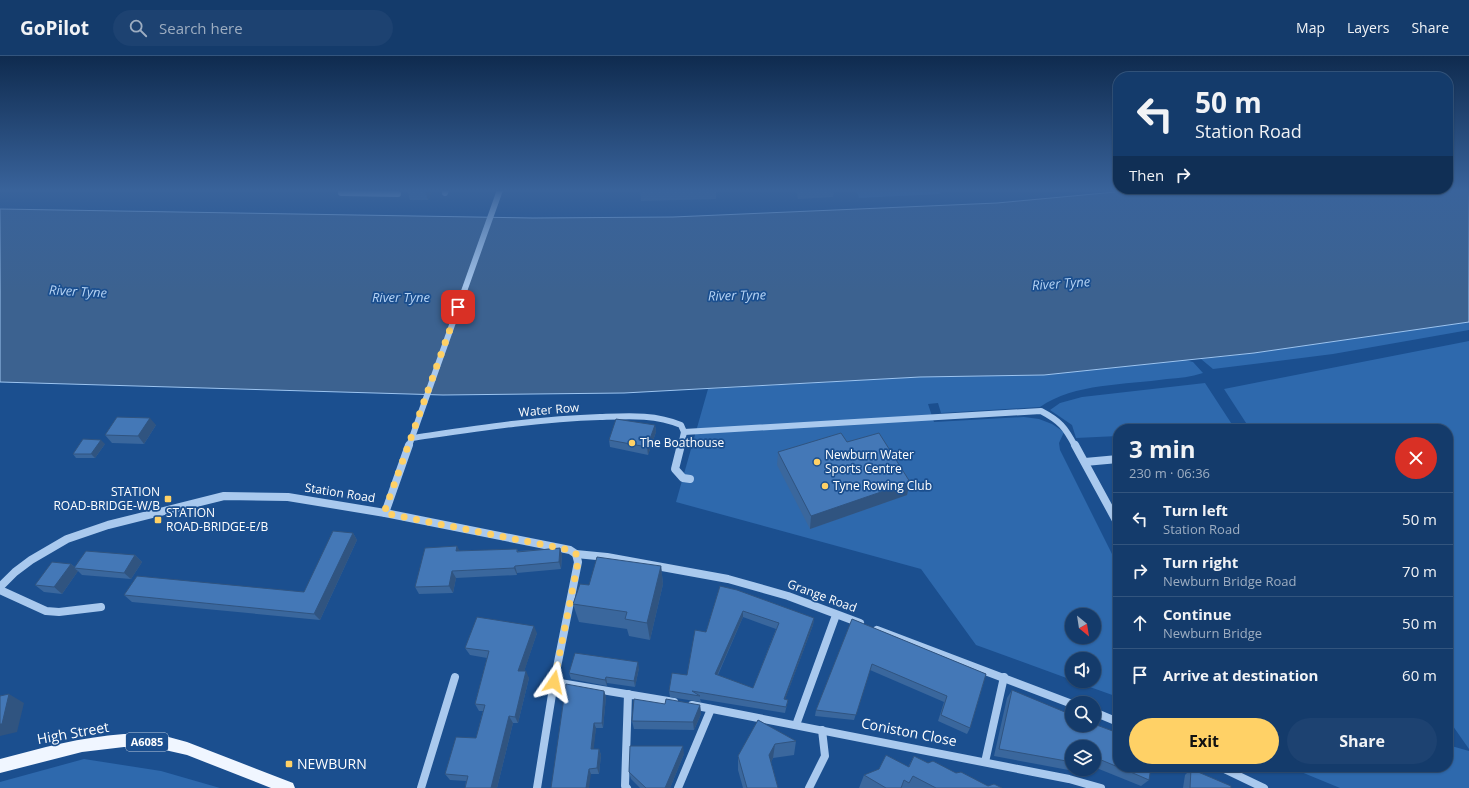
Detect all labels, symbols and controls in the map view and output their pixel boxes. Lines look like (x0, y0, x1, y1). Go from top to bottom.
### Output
search box (113, 10, 393, 46)
text: GoPilot (20, 15, 89, 41)
icon: search (127, 17, 149, 39)
text: Search here (159, 18, 243, 38)
text: Map (1296, 18, 1325, 37)
text: Layers (1347, 18, 1389, 37)
text: Share (1411, 18, 1449, 37)
text: 50 m (1195, 83, 1262, 121)
icon: left (1129, 88, 1181, 140)
text: Station Road (1195, 119, 1302, 143)
icon: right (1172, 164, 1194, 186)
text: Then (1129, 165, 1164, 185)
water label: River Tyne (1031, 272, 1091, 294)
water label: River Tyne (48, 280, 108, 302)
water label: River Tyne (708, 285, 767, 305)
water label: River Tyne (372, 288, 431, 306)
pin (441, 290, 475, 324)
icon: arrive (447, 296, 469, 318)
street label: Water Row (518, 398, 581, 421)
text: 3 min (1129, 432, 1196, 465)
place label: The Boathouse (640, 434, 724, 451)
button: close (1395, 437, 1437, 479)
marker: The Boathouse (627, 438, 637, 448)
place label: Newburn Water Sports Centre (825, 446, 914, 477)
marker: Newburn Water Sports Centre (812, 457, 822, 467)
text: 230 m · 06:36 (1129, 464, 1210, 482)
place label: Tyne Rowing Club (833, 477, 932, 494)
street label: Station Road (304, 479, 377, 506)
marker: Tyne Rowing Club (820, 481, 830, 491)
place label: STATION ROAD-BRIDGE-W/B (53, 483, 160, 514)
marker: STATION ROAD-BRIDGE-W/B (163, 494, 173, 504)
text: Turn left (1163, 500, 1228, 520)
place label: STATION ROAD-BRIDGE-E/B (166, 504, 268, 535)
icon: left (1129, 508, 1151, 530)
text: 50 m (1402, 509, 1437, 529)
marker: STATION ROAD-BRIDGE-E/B (153, 515, 163, 525)
text: Station Road (1163, 520, 1240, 538)
text: Turn right (1163, 552, 1238, 572)
icon: right (1129, 560, 1151, 582)
text: 70 m (1402, 561, 1437, 581)
text: Newburn Bridge Road (1163, 572, 1296, 590)
street label: Grange Road (785, 575, 859, 616)
text: Continue (1163, 604, 1231, 624)
north arrow (1065, 608, 1101, 644)
map controls (1065, 608, 1101, 776)
icon: ahead (1129, 612, 1151, 634)
text: 50 m (1402, 613, 1437, 633)
text: Newburn Bridge (1163, 624, 1262, 642)
button: sound (1065, 652, 1101, 688)
position arrow (533, 661, 575, 703)
icon: arrive (1129, 664, 1151, 686)
text: Arrive at destination (1163, 665, 1318, 685)
text: 60 m (1402, 665, 1437, 685)
button: search (1065, 696, 1101, 732)
street label: Coniston Close (860, 713, 959, 750)
street label: High Street (35, 717, 110, 748)
button: Exit (1129, 718, 1279, 764)
button: Share (1287, 718, 1437, 764)
road number: A6085 (126, 733, 168, 751)
button: layers (1065, 740, 1101, 776)
place label: NEWBURN (297, 754, 367, 773)
marker: NEWBURN (284, 759, 294, 769)

